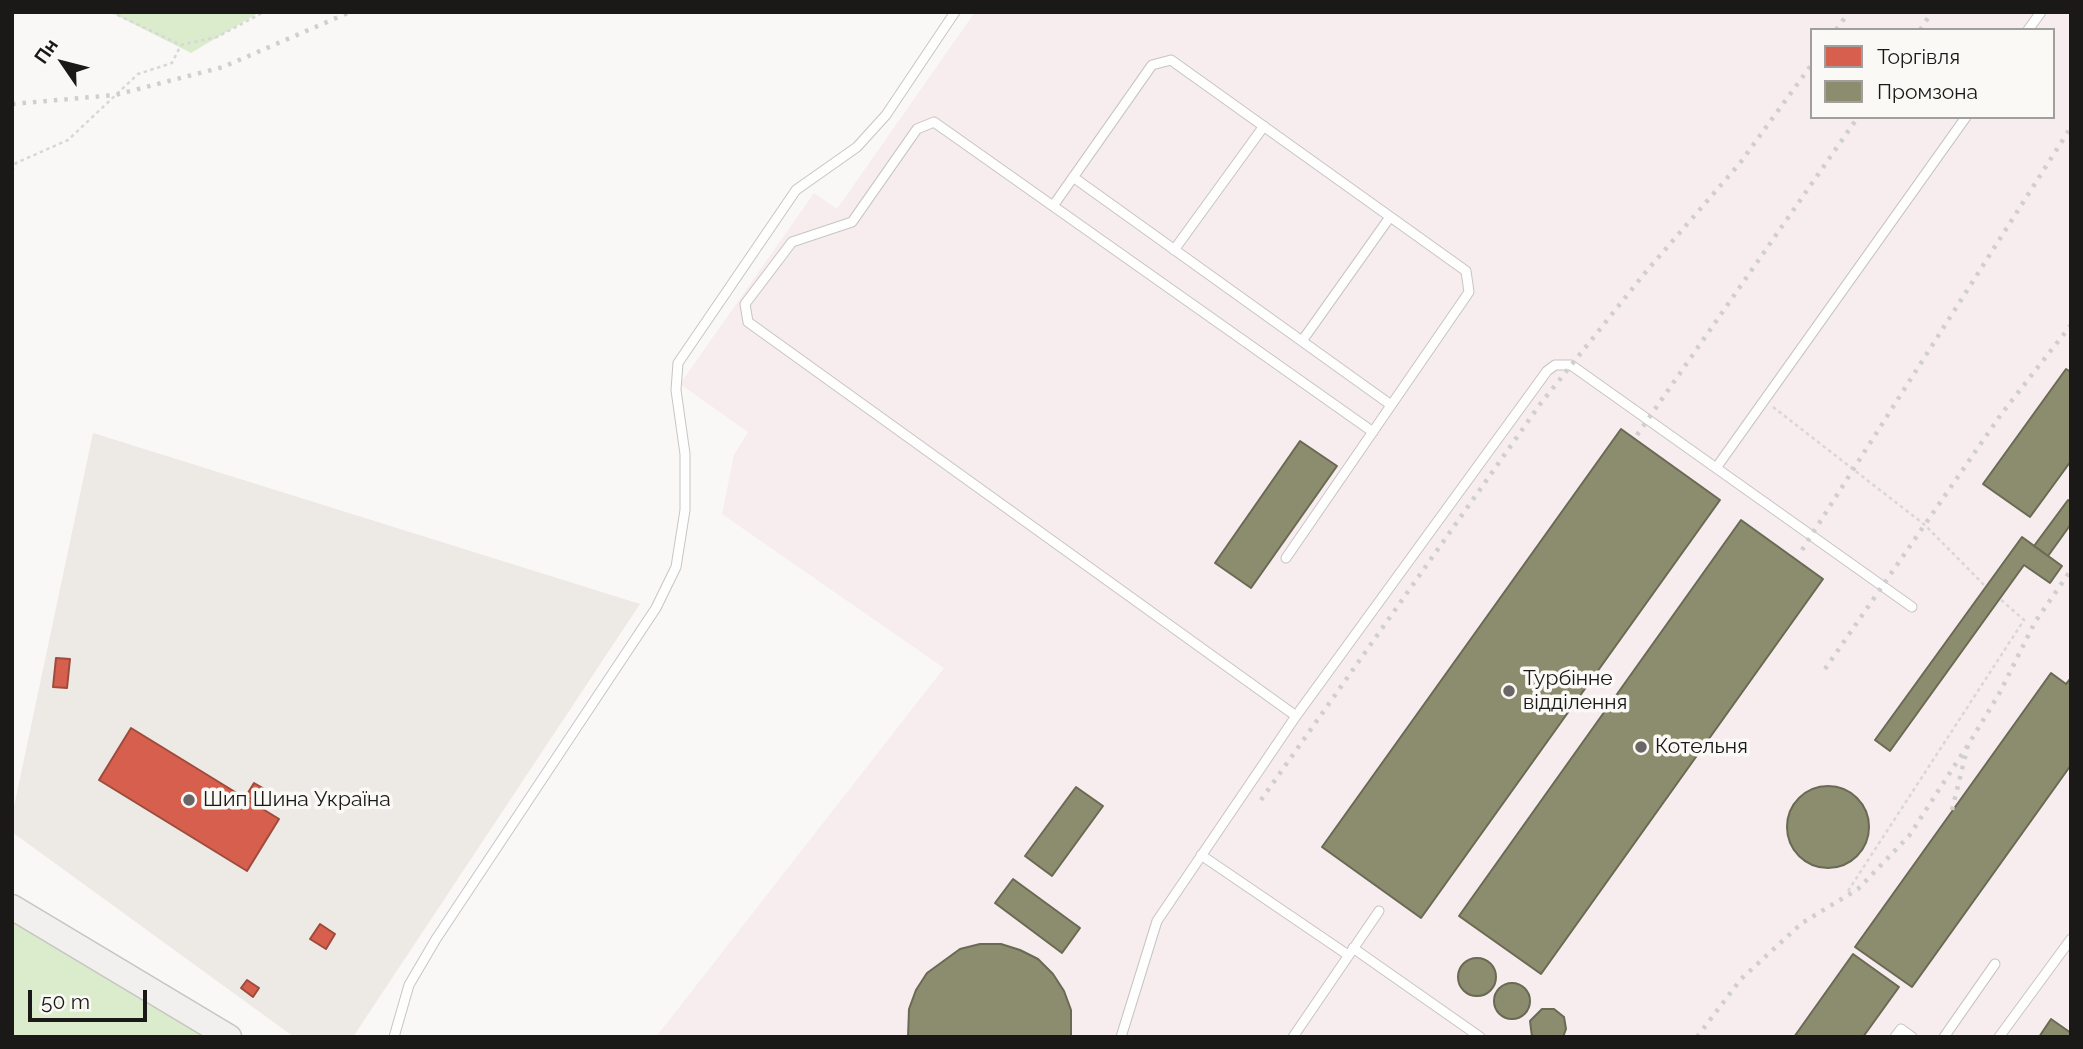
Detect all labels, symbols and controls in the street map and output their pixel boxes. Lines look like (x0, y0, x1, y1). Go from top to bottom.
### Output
north arrow (28, 28, 98, 98)
legend (1810, 28, 2055, 119)
text: Пн (30, 34, 62, 68)
text: Торгівля (1877, 44, 1960, 69)
text: Промзона (1877, 79, 1978, 104)
place label: Турбінне відділення (1523, 666, 1627, 716)
marker: Турбінне відділення (1501, 683, 1517, 699)
place label: Котельня (1655, 734, 1748, 760)
marker: Котельня (1633, 739, 1649, 755)
place label: Шип Шина Україна (203, 787, 391, 813)
marker: Шип Шина Україна (181, 792, 197, 808)
scale bar (32, 976, 150, 1020)
text: 50 m (41, 989, 90, 1014)

